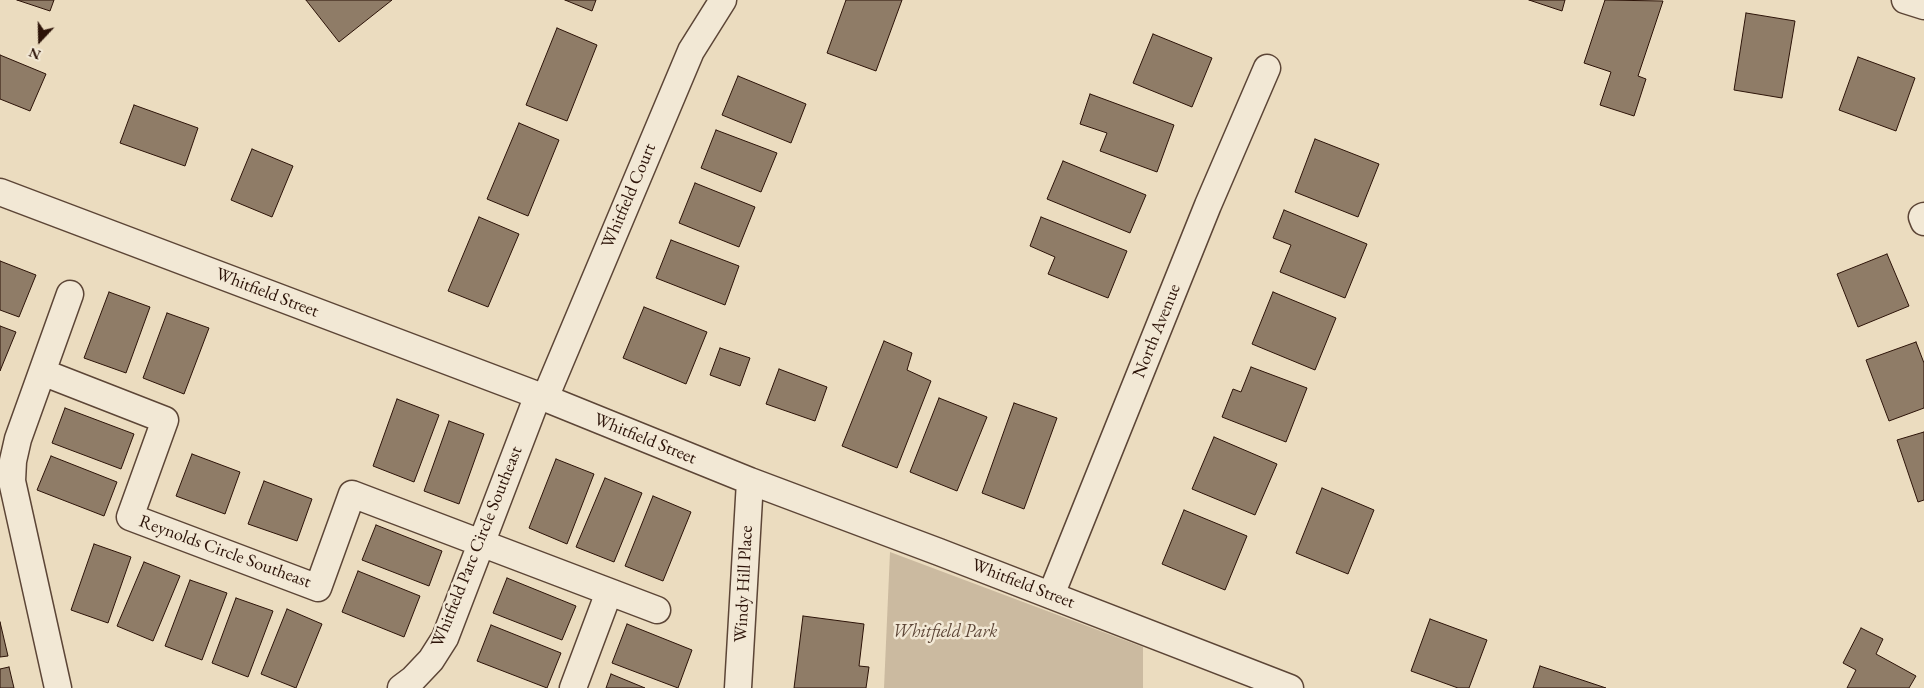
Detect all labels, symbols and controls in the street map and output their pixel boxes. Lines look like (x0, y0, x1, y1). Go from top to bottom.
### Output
north arrow (15, 15, 65, 65)
text: N (26, 44, 43, 64)
street label: Whitfield Court (597, 140, 661, 252)
street label: Whitfield Street (212, 263, 322, 323)
street label: North Avenue (1128, 281, 1186, 381)
street label: Whitfield Street (591, 409, 699, 469)
street label: Whitfield Parc Circle Southeast (427, 443, 527, 651)
street label: Reynolds Circle Southeast (136, 511, 314, 593)
street label: Windy Hill Place (730, 525, 758, 643)
street label: Whitfield Street (968, 554, 1078, 614)
park label: Whitfield Park (893, 621, 997, 643)

